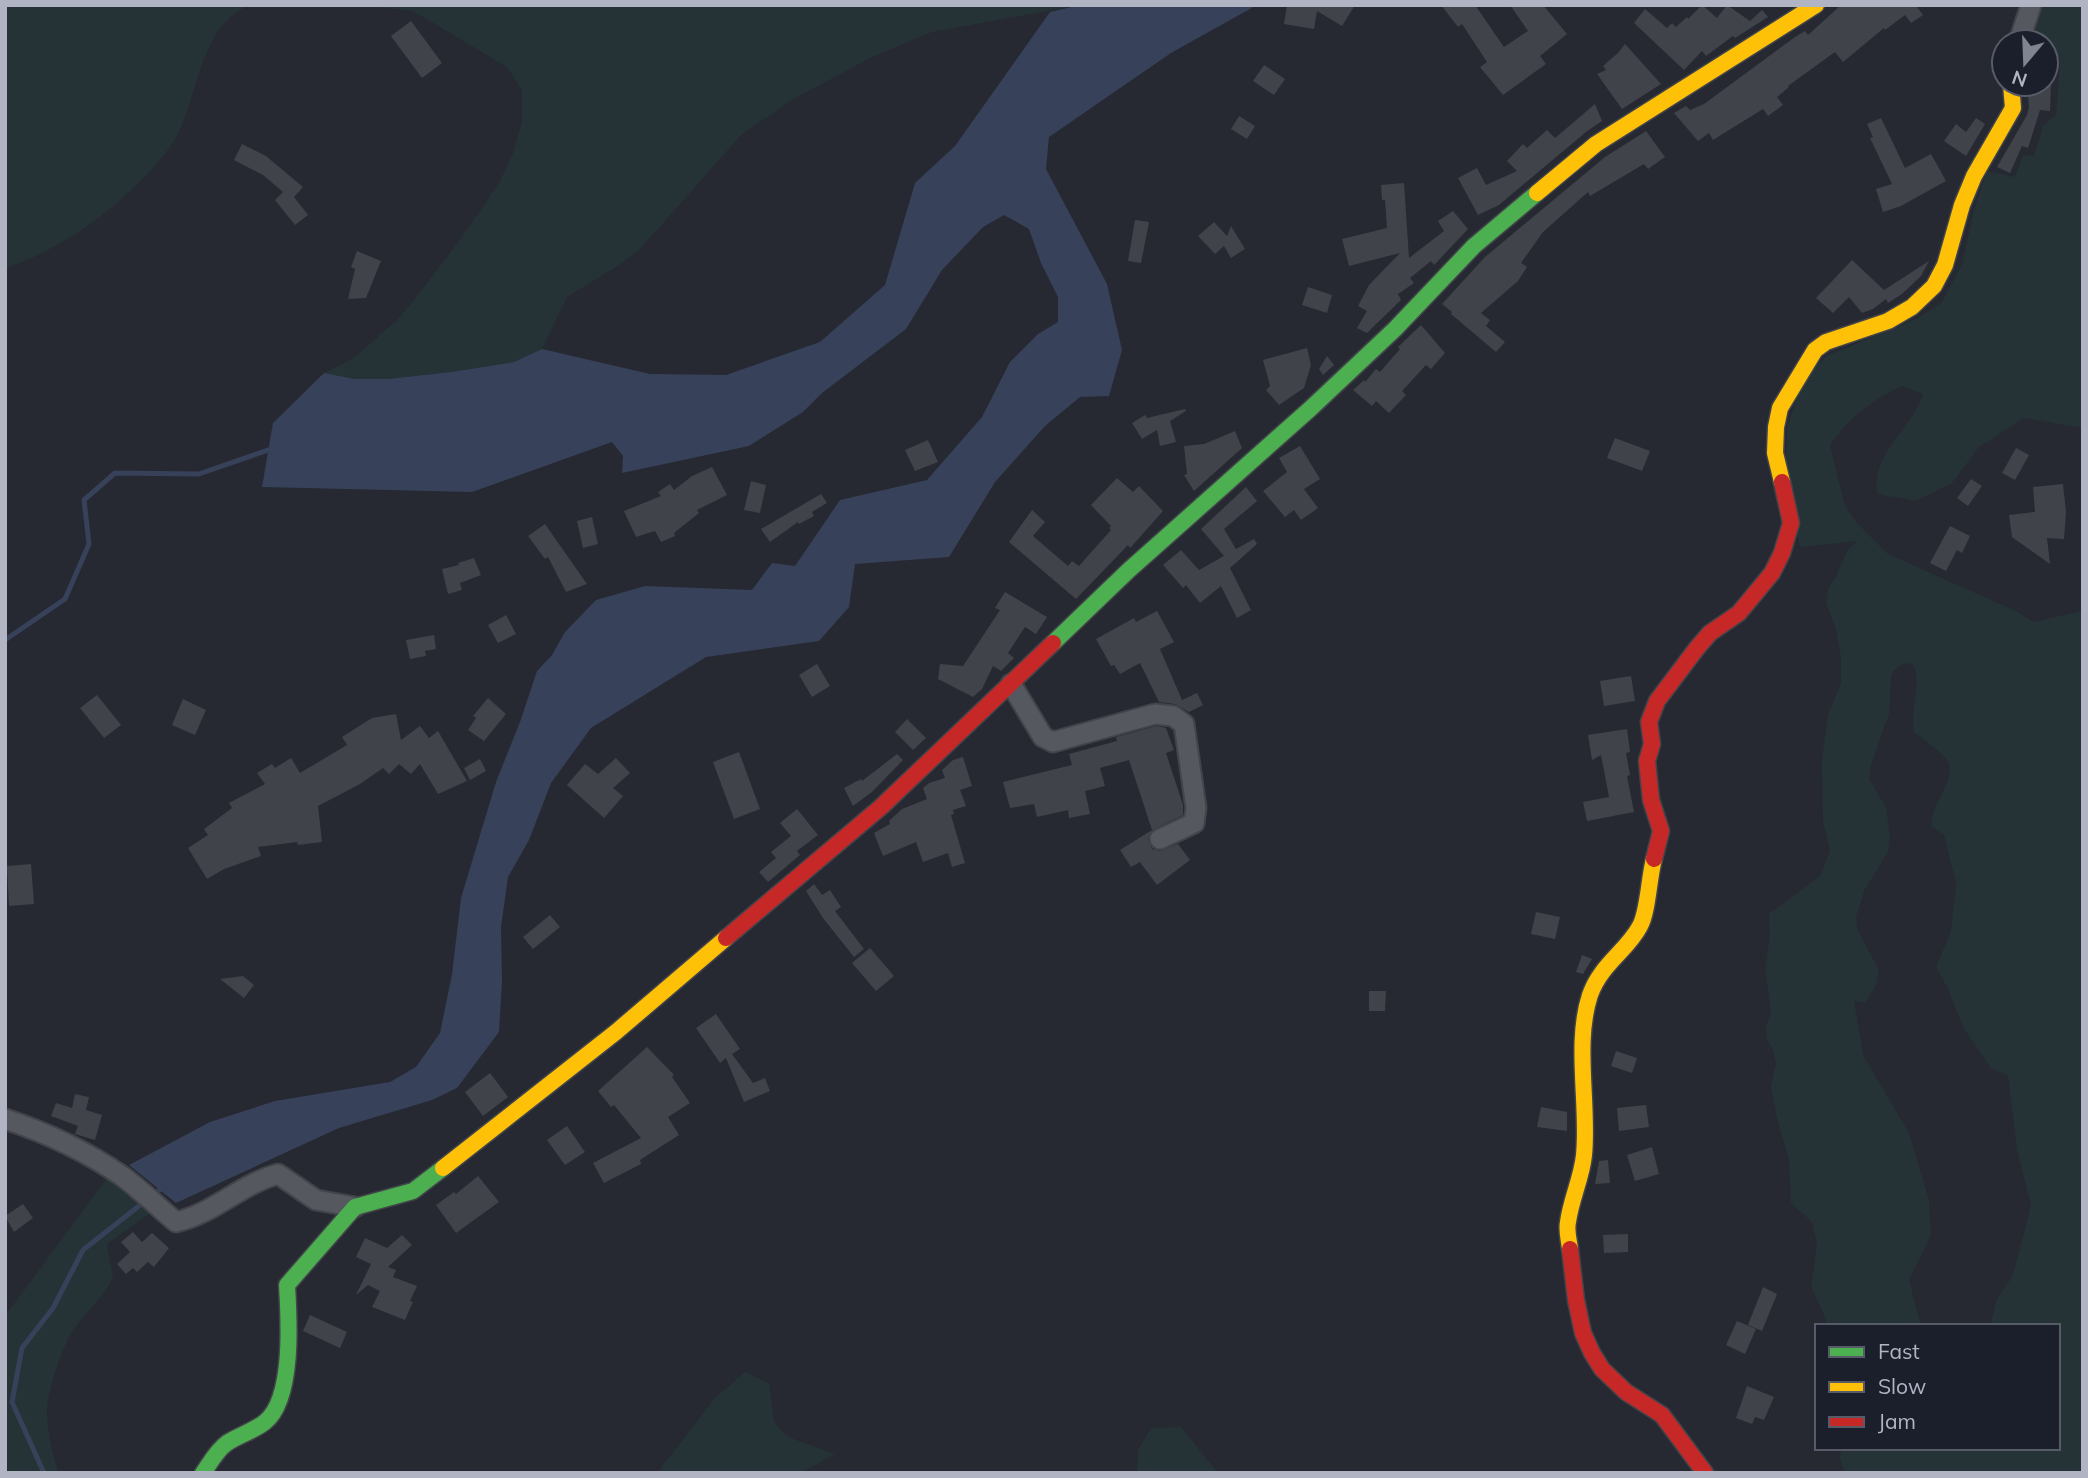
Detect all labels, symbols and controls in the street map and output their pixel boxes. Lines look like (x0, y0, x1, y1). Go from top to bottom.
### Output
north arrow (1990, 28, 2060, 98)
text: N (2009, 65, 2030, 93)
legend (1815, 1324, 2060, 1450)
text: Fast (1878, 1338, 1920, 1364)
text: Slow (1878, 1373, 1926, 1399)
text: Jam (1878, 1408, 1916, 1434)

